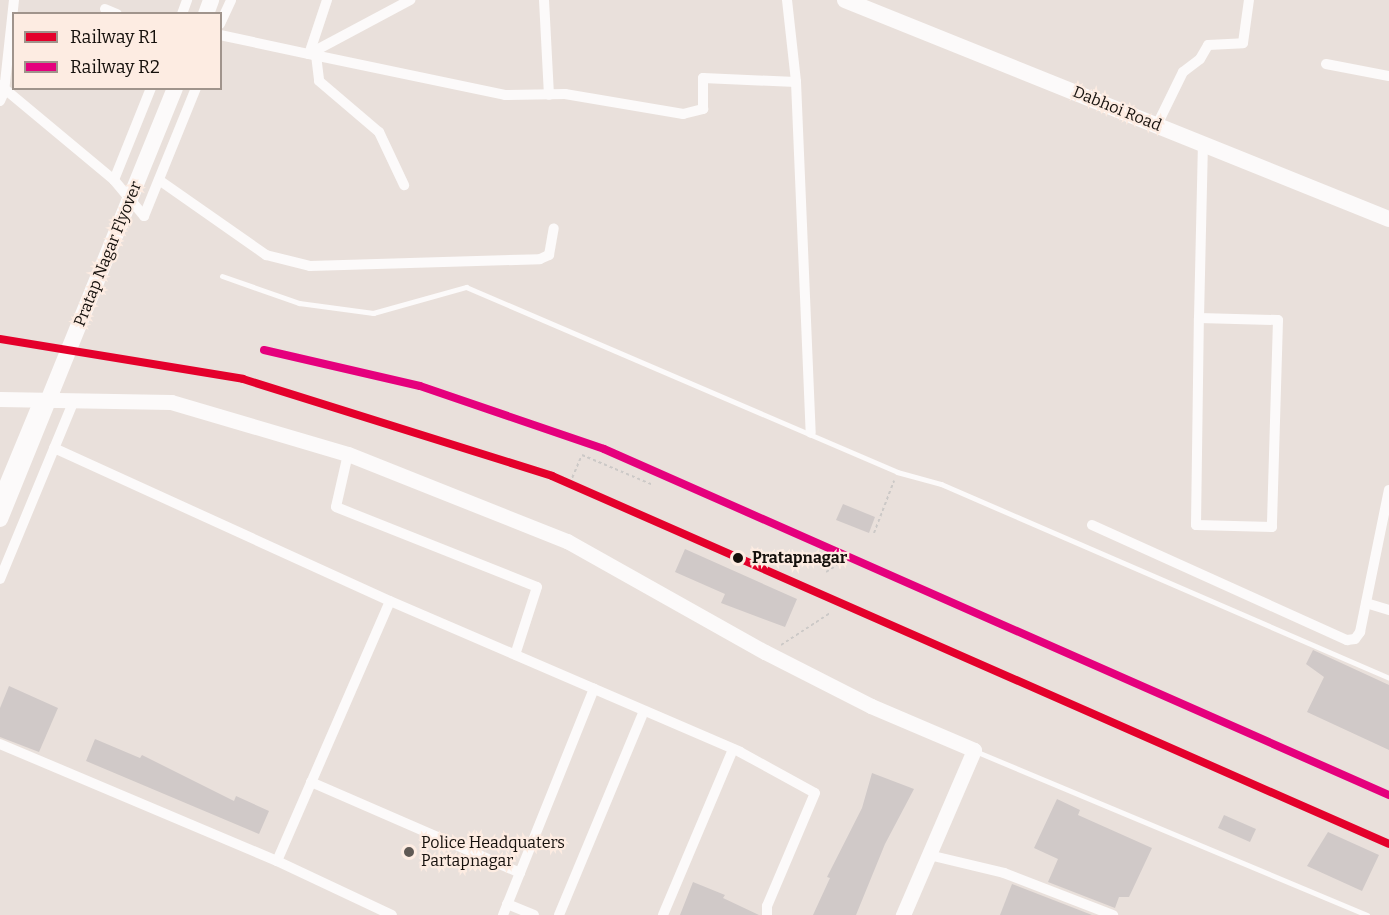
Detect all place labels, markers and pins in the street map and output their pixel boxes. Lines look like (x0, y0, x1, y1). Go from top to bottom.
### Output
place label: Pratapnagar (752, 548, 847, 568)
marker: Pratapnagar (729, 549, 747, 567)
place label: Police Headquaters Partapnagar (421, 833, 565, 871)
marker: Police Headquaters Partapnagar (402, 845, 416, 859)

